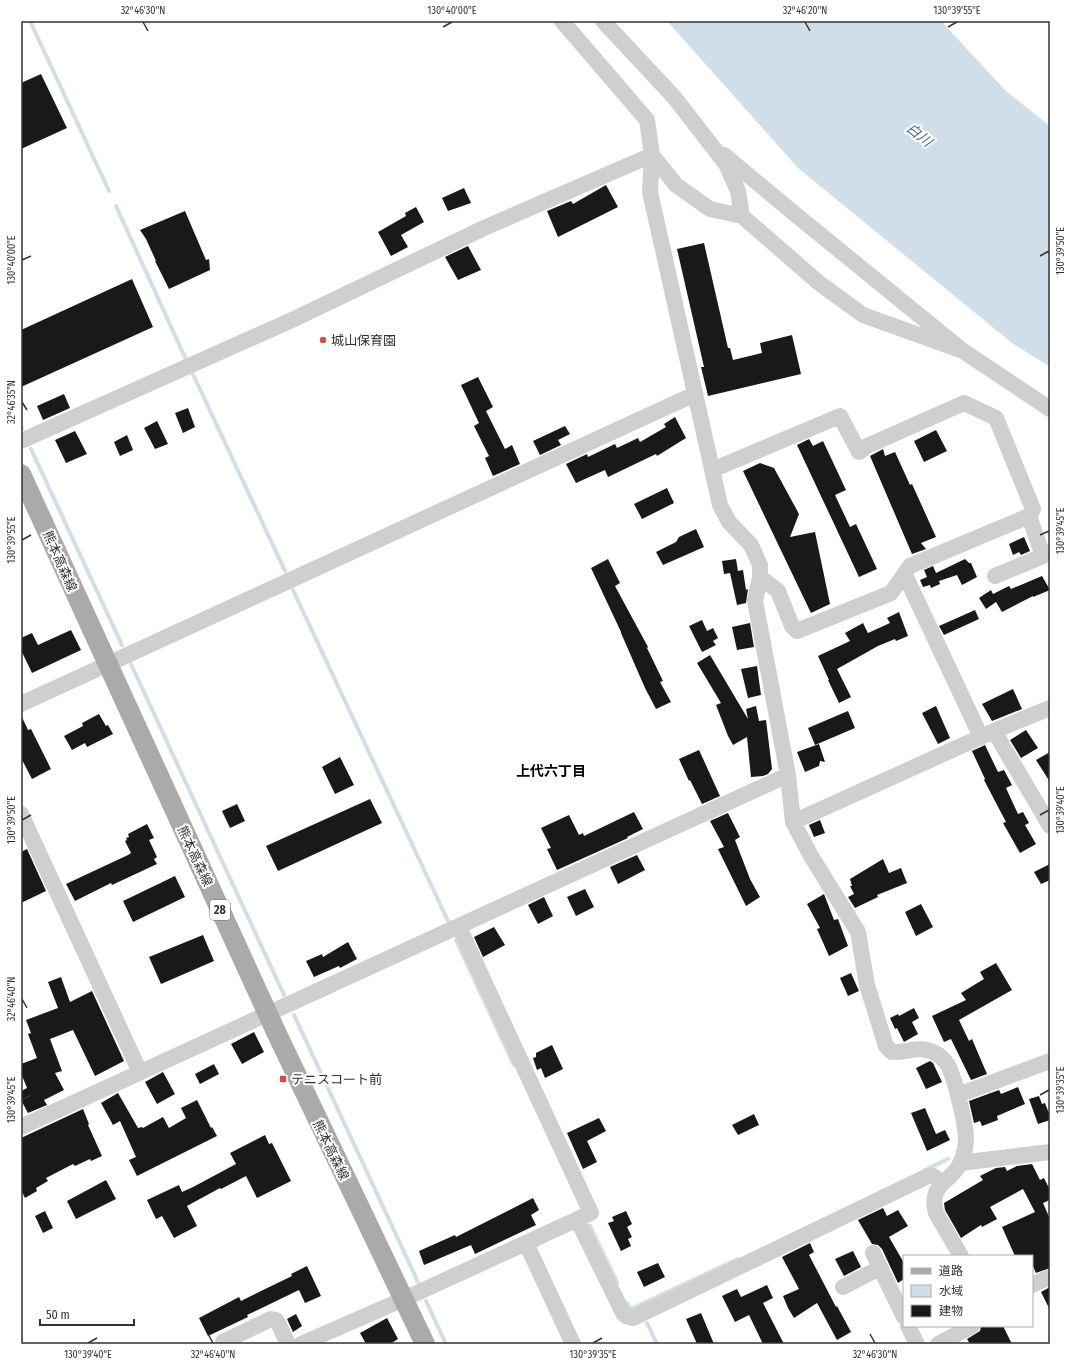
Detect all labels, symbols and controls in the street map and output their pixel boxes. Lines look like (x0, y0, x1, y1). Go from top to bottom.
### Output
text: 32°46'30"N (121, 5, 165, 17)
text: 130°40'00"E (428, 5, 477, 17)
text: 32°46'20"N (783, 5, 827, 17)
text: 130°39'55"E (934, 5, 981, 17)
water label: 白川 (903, 120, 937, 152)
text: 130°39'50"E (1055, 227, 1067, 275)
text: 130°40'00"E (6, 235, 18, 284)
place label: 城山保育園 (331, 333, 396, 348)
marker: 城山保育園 (318, 335, 328, 345)
text: 32°46'35"N (6, 380, 18, 424)
text: 130°39'45"E (1055, 507, 1067, 554)
text: 130°39'55"E (6, 516, 18, 563)
street label: 熊本高森線 (40, 528, 80, 594)
district label: 上代六丁目 (516, 763, 586, 780)
text: 130°39'40"E (1055, 786, 1067, 834)
text: 130°39'50"E (6, 796, 18, 844)
street label: 熊本高森線 (174, 823, 216, 889)
road number: 28 (210, 900, 230, 920)
text: 32°46'40"N (6, 977, 18, 1021)
text: 130°39'35"E (1055, 1066, 1067, 1113)
place label: テニスコート前 (291, 1072, 382, 1087)
marker: テニスコート前 (278, 1074, 288, 1084)
text: 130°39'45"E (6, 1076, 18, 1123)
street label: 熊本高森線 (310, 1117, 352, 1183)
legend (903, 1255, 1033, 1327)
text: 道路 (939, 1264, 963, 1278)
text: 水域 (939, 1284, 963, 1298)
scale bar (40, 1301, 134, 1327)
text: 建物 (939, 1304, 963, 1318)
text: 50 m (46, 1308, 70, 1322)
text: 130°39'40"E (64, 1349, 112, 1361)
text: 32°46'40"N (191, 1349, 235, 1361)
text: 130°39'35"E (570, 1349, 617, 1361)
text: 32°46'30"N (853, 1349, 897, 1361)

